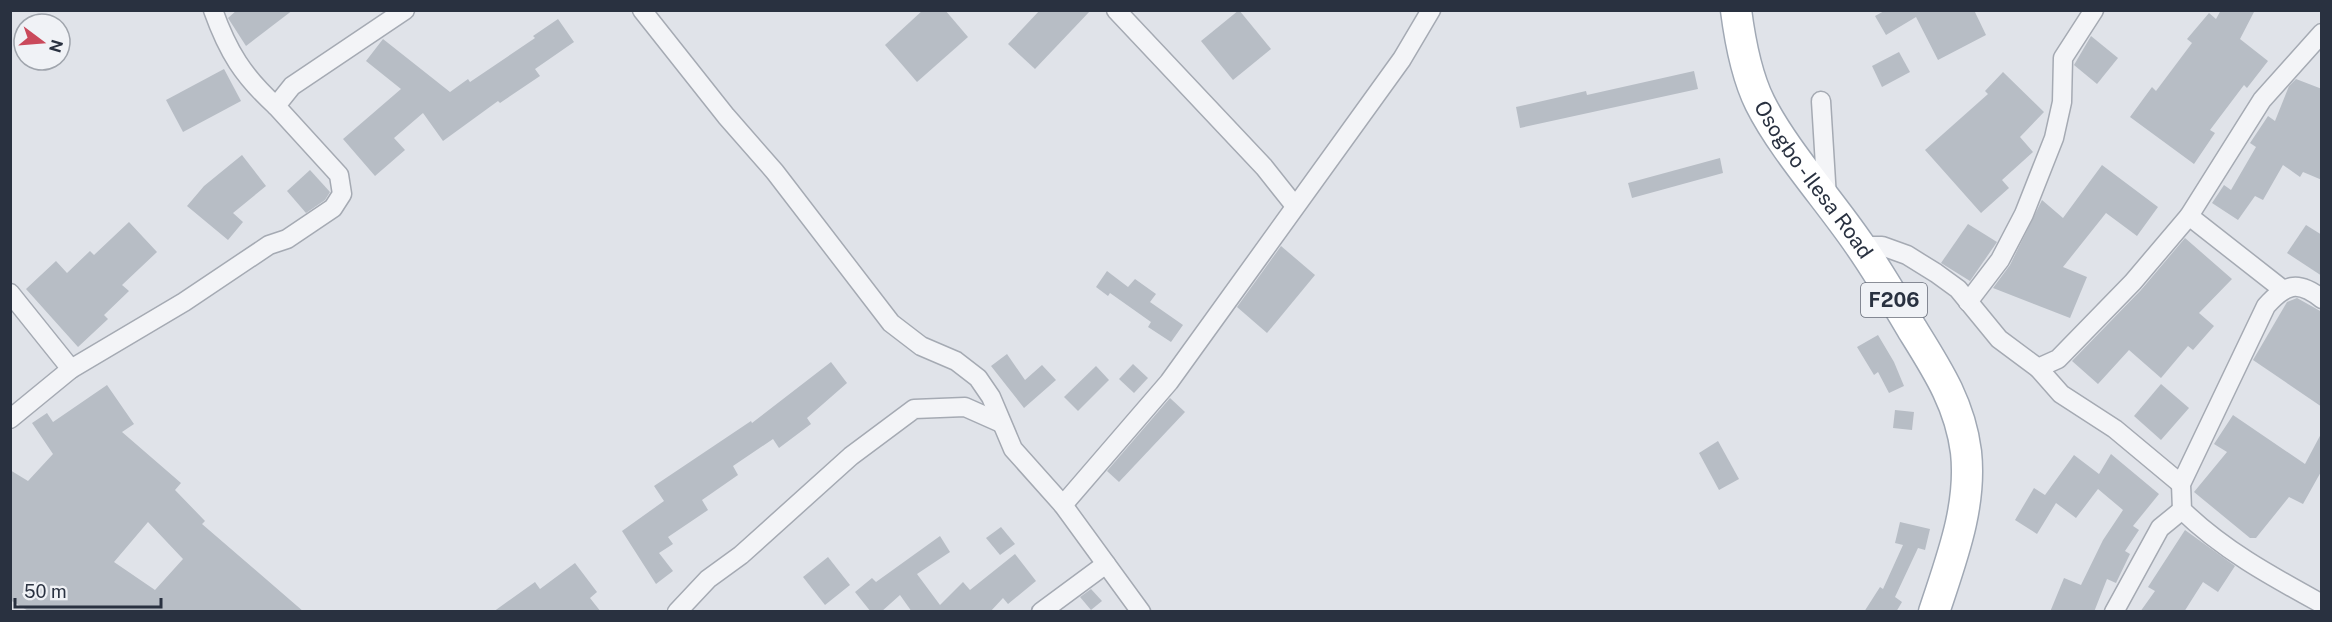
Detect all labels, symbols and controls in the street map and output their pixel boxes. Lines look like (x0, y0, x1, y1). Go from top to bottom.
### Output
north arrow (12, 12, 72, 72)
text: N (45, 37, 67, 55)
street label: Osogbo - Ilesa Road (1749, 96, 1878, 263)
road number: F206 (1861, 283, 1927, 317)
scale bar (15, 571, 160, 609)
text: 50 m (24, 581, 67, 602)

